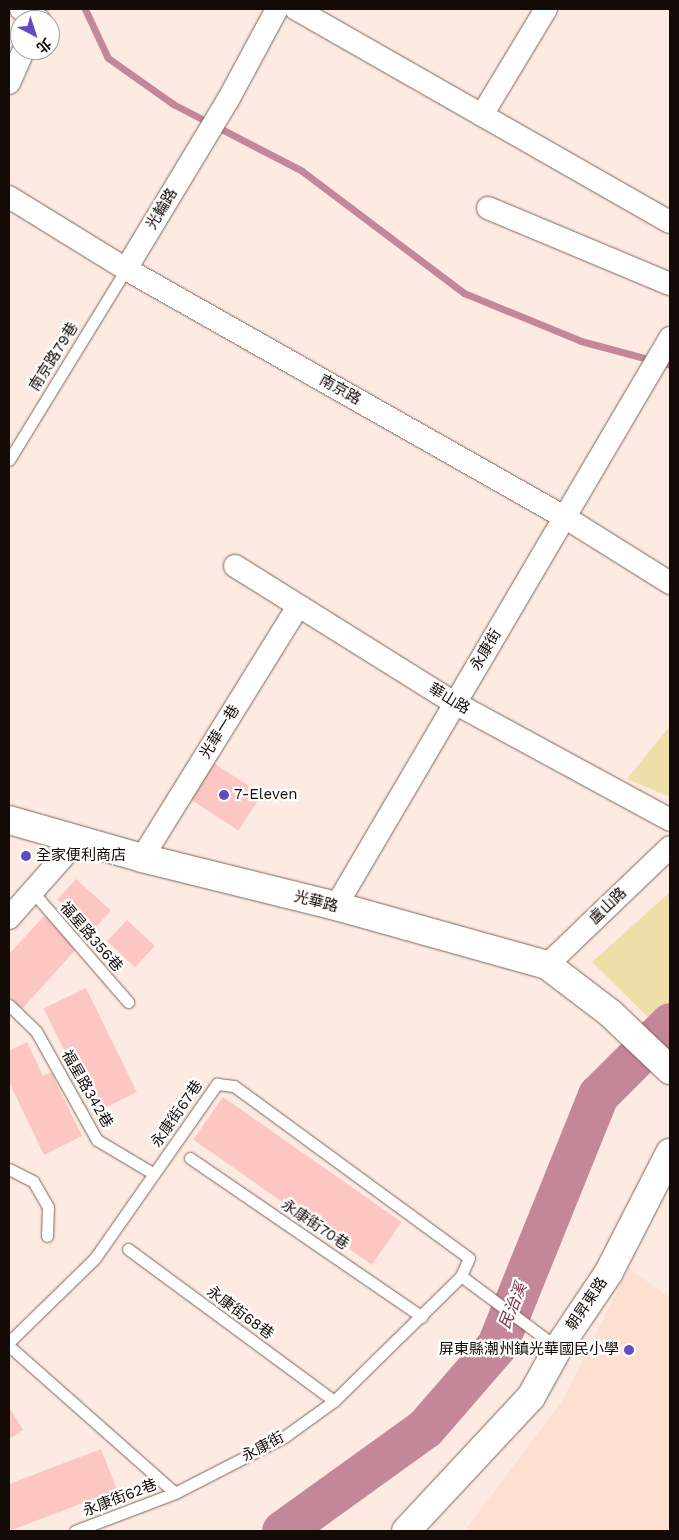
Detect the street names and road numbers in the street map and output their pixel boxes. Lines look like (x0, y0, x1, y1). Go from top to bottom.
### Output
street label: 光輪路 (143, 185, 181, 233)
street label: 南京路79巷 (26, 319, 82, 395)
street label: 南京路 (316, 371, 364, 409)
street label: 永康街 (467, 626, 505, 674)
street label: 華山路 (425, 680, 473, 718)
street label: 光華一巷 (196, 702, 244, 762)
street label: 盧山路 (586, 884, 630, 928)
street label: 光華路 (292, 888, 340, 916)
street label: 福星路356巷 (56, 898, 126, 976)
street label: 福星路342巷 (58, 1047, 116, 1131)
street label: 永康街67巷 (147, 1077, 207, 1151)
street label: 永康街70巷 (278, 1196, 352, 1254)
street label: 朝昇東路 (563, 1274, 611, 1334)
street label: 永康街68巷 (203, 1283, 277, 1343)
street label: 永康街 (239, 1428, 287, 1466)
street label: 永康街62巷 (80, 1476, 160, 1520)

